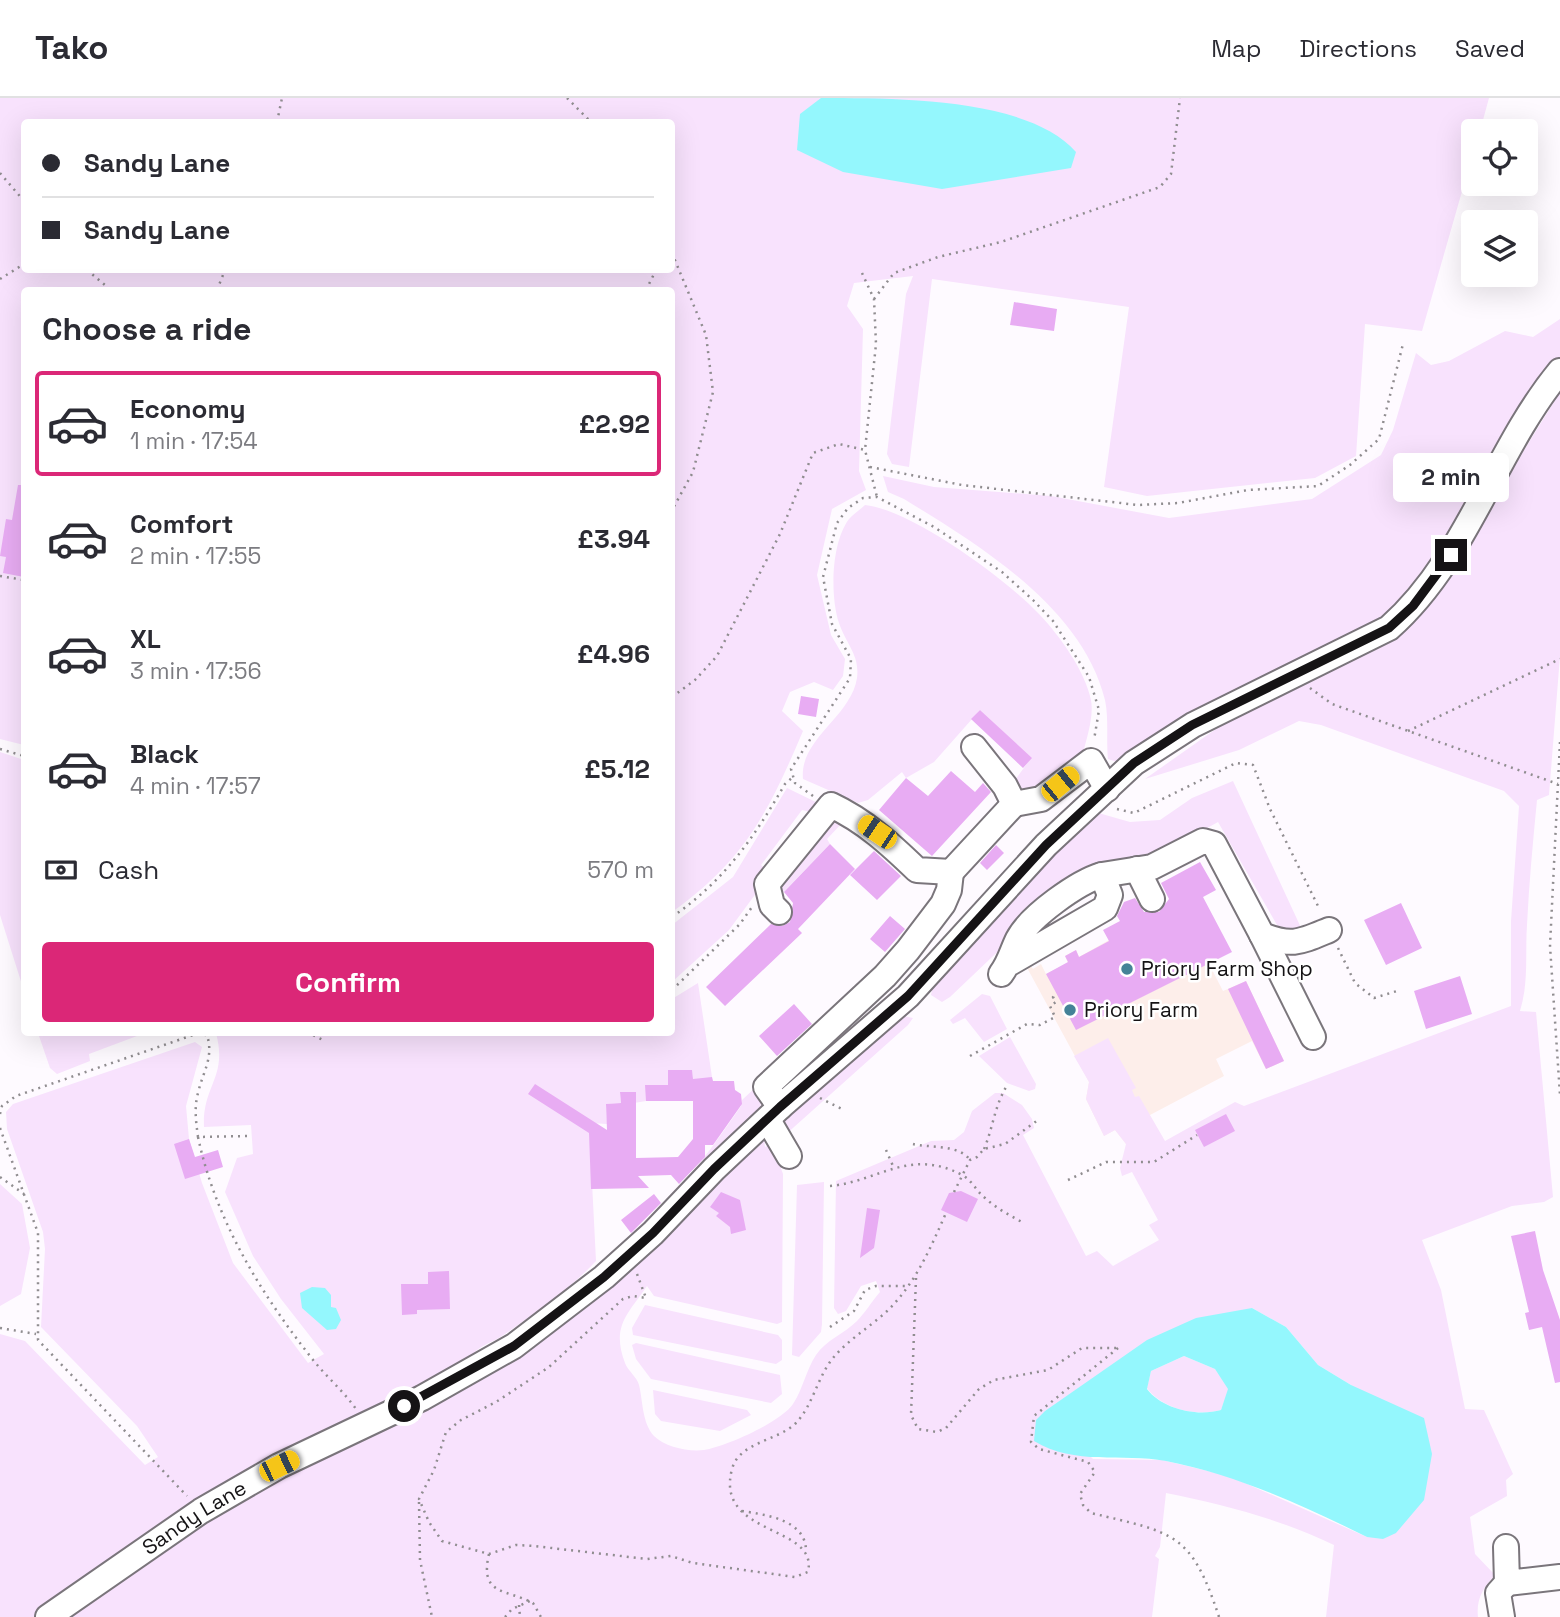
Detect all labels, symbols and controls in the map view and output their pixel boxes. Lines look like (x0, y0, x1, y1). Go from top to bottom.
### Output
text: Tako (35, 27, 108, 69)
text: Map (1211, 33, 1261, 64)
text: Directions (1299, 33, 1417, 64)
text: Saved (1455, 33, 1525, 64)
map controls (1461, 119, 1538, 287)
button: locate (1461, 119, 1538, 196)
text: Sandy Lane (84, 146, 230, 180)
button: layers (1461, 210, 1538, 287)
text: Sandy Lane (84, 213, 230, 247)
text: Choose a ride (42, 309, 252, 349)
icon: car (46, 392, 109, 455)
text: Economy (130, 392, 246, 426)
text: £2.92 (579, 407, 650, 441)
text: 1 min · 17:54 (130, 426, 258, 456)
callout: 2 min (1393, 454, 1509, 503)
text: 2 min (1421, 462, 1481, 492)
icon: car (46, 507, 109, 570)
text: Comfort (130, 507, 233, 541)
text: £3.94 (577, 522, 650, 556)
route end (1435, 539, 1467, 571)
text: 2 min · 17:55 (130, 541, 261, 571)
icon: car (46, 622, 109, 685)
text: XL (130, 622, 161, 656)
text: £4.96 (577, 637, 650, 671)
text: 3 min · 17:56 (130, 656, 262, 686)
icon: car (46, 737, 109, 800)
text: Black (130, 737, 199, 771)
text: £5.12 (584, 752, 650, 786)
car (1038, 763, 1083, 805)
text: 4 min · 17:57 (130, 771, 261, 801)
car (854, 812, 901, 852)
icon: cash (42, 851, 80, 889)
text: Cash (98, 853, 159, 887)
text: 570 m (587, 855, 654, 885)
button: Confirm (42, 942, 654, 1022)
place label: Priory Farm Shop (1141, 955, 1313, 982)
marker: Priory Farm Shop (1119, 961, 1135, 977)
place label: Priory Farm (1084, 996, 1198, 1023)
marker: Priory Farm (1062, 1002, 1078, 1018)
route start (388, 1390, 420, 1422)
car (256, 1447, 303, 1485)
street label: Sandy Lane (137, 1474, 251, 1561)

